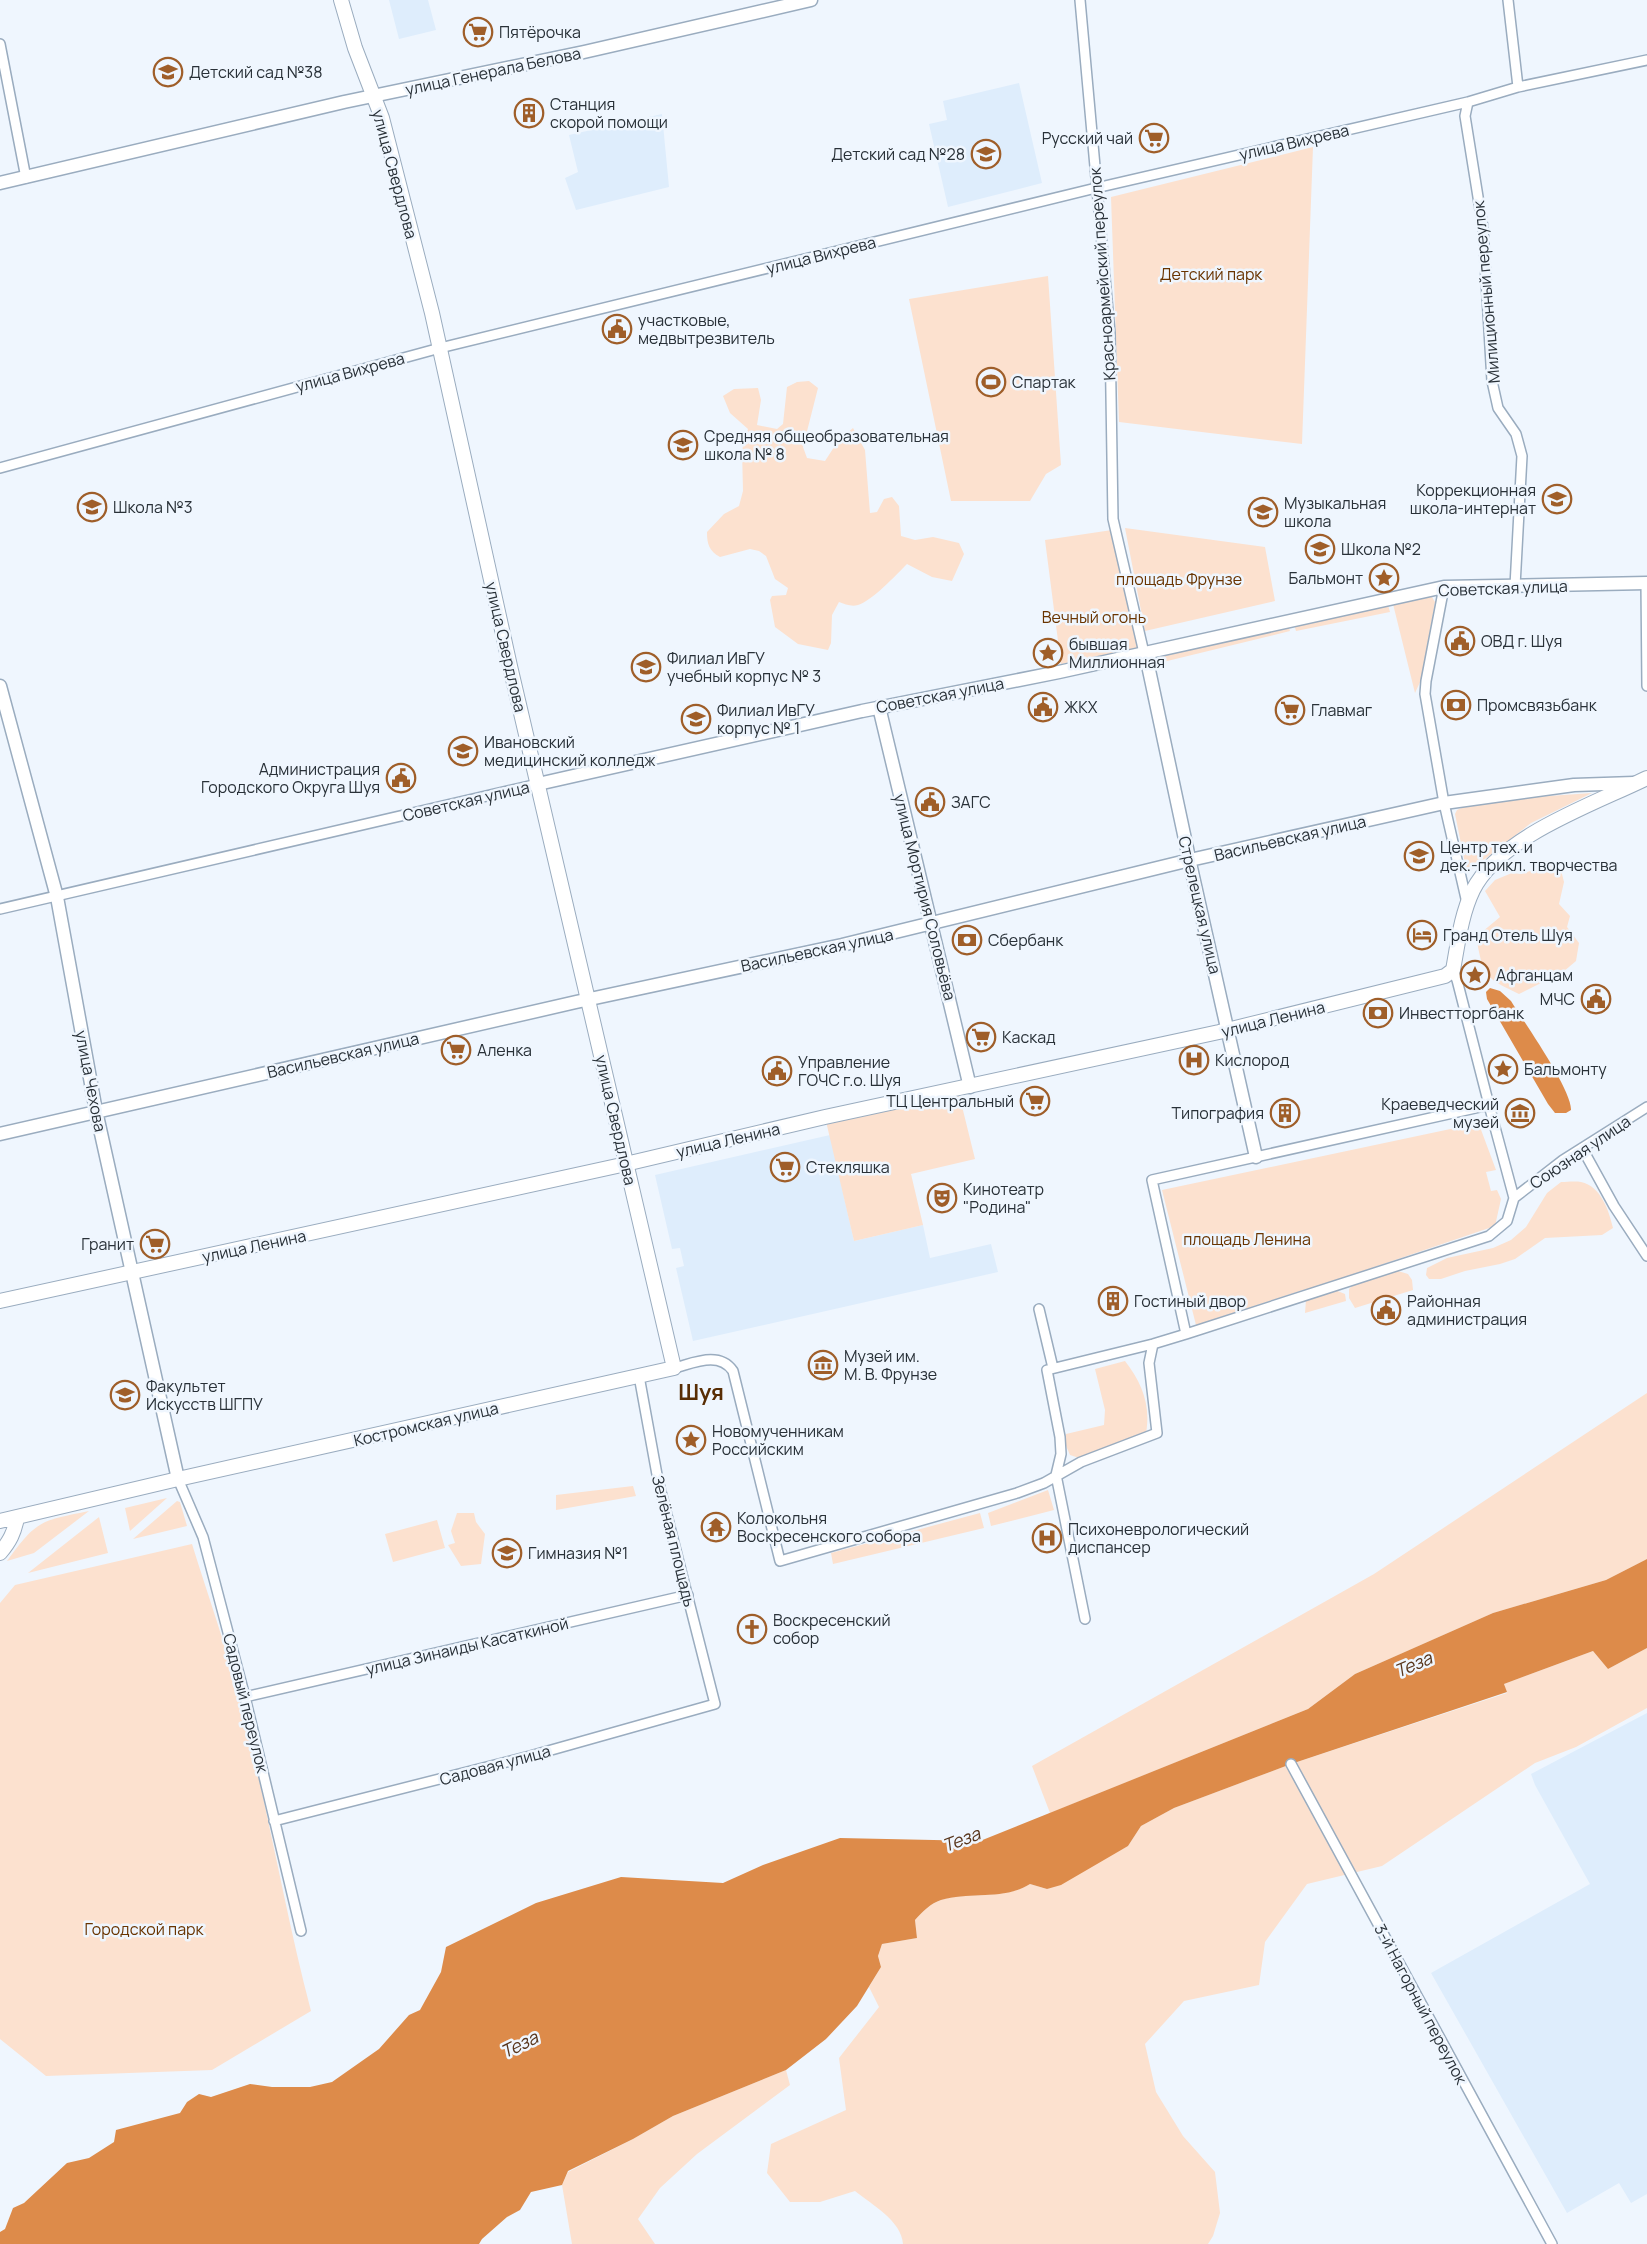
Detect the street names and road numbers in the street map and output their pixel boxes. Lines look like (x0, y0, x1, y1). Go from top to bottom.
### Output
street label: улица Генерала Белова (403, 42, 583, 100)
street label: улица Свердлова (367, 107, 423, 241)
street label: улица Вихрева (1237, 119, 1351, 165)
street label: Красноармейский переулок (1084, 166, 1120, 381)
street label: Милиционный переулок (1467, 199, 1505, 384)
street label: улица Вихрева (764, 231, 878, 279)
street label: улица Вихрева (293, 347, 407, 397)
street label: Советская улица (1438, 575, 1568, 601)
street label: улица Свердлова (480, 580, 532, 714)
street label: Советская улица (874, 672, 1006, 718)
street label: Советская улица (400, 776, 532, 826)
street label: улица Мортирия Соловьёва (889, 791, 961, 1003)
street label: Васильевская улица (1212, 810, 1368, 866)
street label: Стрелецкая улица (1173, 834, 1227, 976)
street label: Васильевская улица (739, 923, 895, 977)
street label: улица Ленина (1219, 996, 1327, 1042)
street label: Васильевская улица (265, 1027, 421, 1083)
street label: улица Чехова (70, 1028, 112, 1134)
street label: улица Свердлова (590, 1053, 642, 1187)
street label: Союзная улица (1525, 1110, 1635, 1194)
street label: улица Ленина (674, 1117, 782, 1163)
street label: улица Ленина (200, 1224, 308, 1268)
street label: Костромская улица (351, 1397, 501, 1451)
street label: Зелёная площадь (647, 1473, 701, 1609)
street label: улица Зинаиды Касаткиной (364, 1612, 570, 1680)
street label: Садовый переулок (218, 1631, 274, 1776)
street label: Садовая улица (437, 1740, 553, 1790)
street label: 3-й Нагорный переулок (1369, 1920, 1473, 2089)

